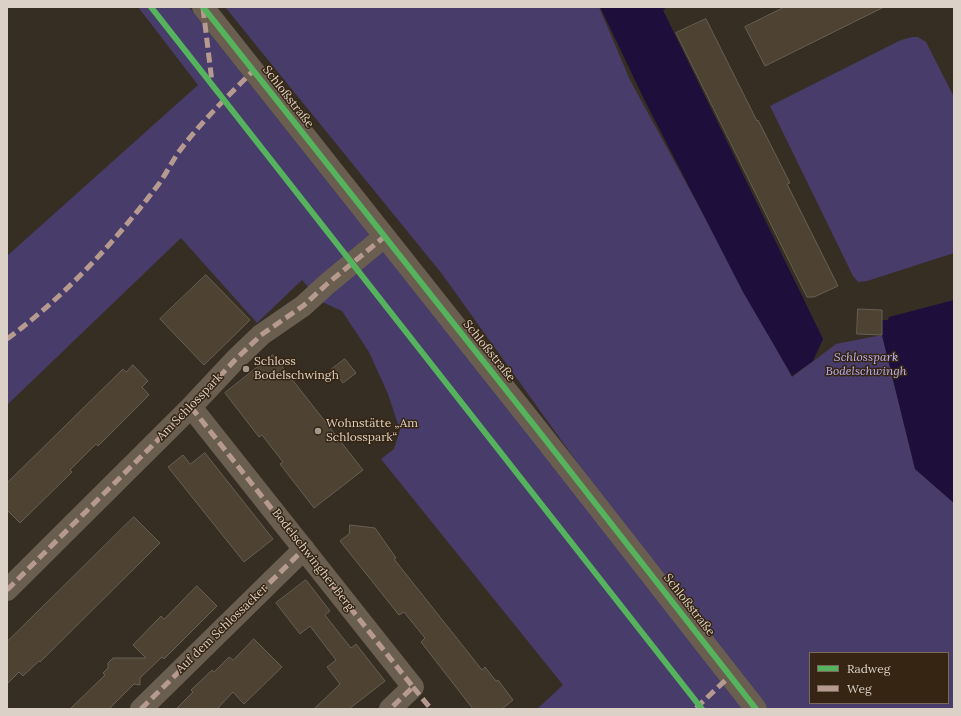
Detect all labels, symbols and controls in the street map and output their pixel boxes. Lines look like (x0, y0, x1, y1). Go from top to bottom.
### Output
street label: Schloßstraße (259, 63, 317, 131)
street label: Schloßstraße (460, 317, 518, 385)
park label: Schlosspark Bodelschwingh (825, 351, 907, 379)
place label: Schloss Bodelschwingh (254, 355, 339, 383)
marker: Schloss Bodelschwingh (241, 364, 251, 374)
street label: Am Schlosspark (154, 370, 226, 444)
place label: Wohnstätte „Am Schlosspark“ (326, 417, 418, 445)
marker: Wohnstätte „Am Schlosspark“ (313, 426, 323, 436)
street label: Bodelschwingher Berg (269, 506, 357, 614)
street label: Schloßstraße (660, 571, 718, 639)
street label: Auf dem Schlossacker (173, 581, 271, 677)
legend (809, 652, 949, 704)
text: Radweg (847, 661, 890, 676)
text: Weg (847, 681, 872, 696)

